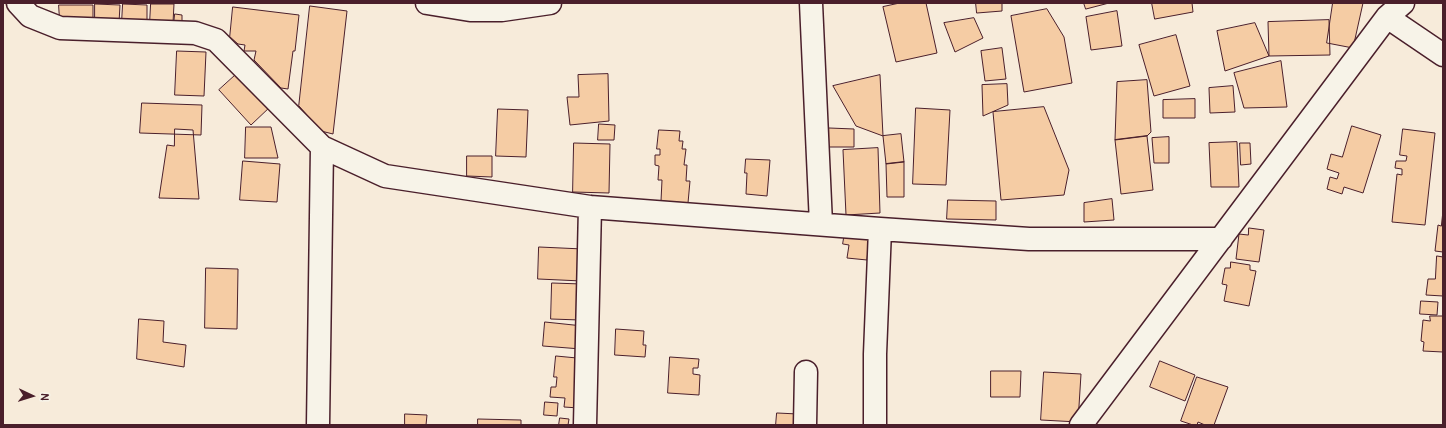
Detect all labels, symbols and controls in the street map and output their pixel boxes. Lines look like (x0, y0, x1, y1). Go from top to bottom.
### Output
north arrow (12, 376, 52, 416)
text: N (38, 393, 51, 401)

